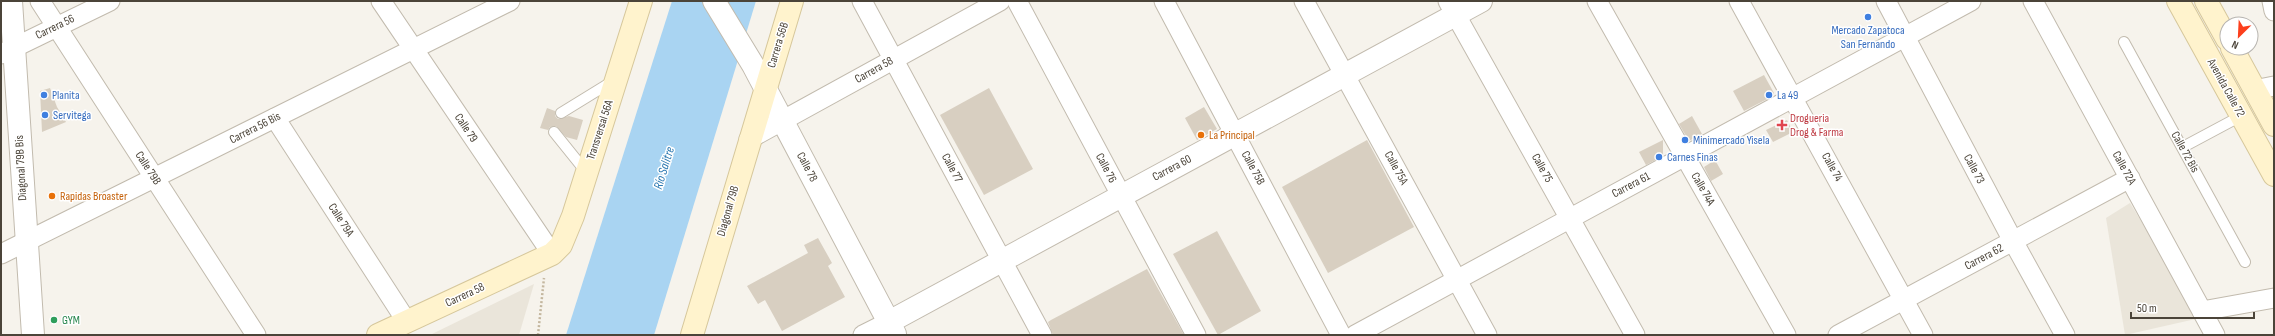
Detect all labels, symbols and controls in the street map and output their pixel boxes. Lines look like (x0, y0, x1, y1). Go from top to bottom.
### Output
street label: Carrera 56 (33, 11, 77, 43)
marker: Mercado Zapatoca San Fernando (1863, 12, 1873, 22)
north arrow (2219, 16, 2259, 56)
street label: Carrera 56B (764, 20, 792, 70)
place label: Mercado Zapatoca San Fernando (1831, 23, 1905, 52)
text: N (2230, 37, 2240, 52)
street label: Carrera 58 (852, 53, 896, 87)
street label: Avenida Calle 72 (2203, 55, 2248, 120)
place label: Planita (52, 88, 80, 103)
place label: La 49 (1777, 88, 1798, 103)
marker: Planita (39, 90, 49, 100)
marker: La 49 (1764, 90, 1774, 100)
street label: Transversal 56A (583, 97, 617, 162)
place label: Servitega (53, 108, 91, 123)
street label: Carrera 56 Bis (227, 109, 283, 147)
marker: Servitega (40, 110, 50, 120)
street label: Calle 79 (451, 111, 481, 145)
place label: Drogueria Drog & Farma (1790, 111, 1844, 140)
marker: Drogueria Drog & Farma (1777, 120, 1787, 130)
place label: La Principal (1209, 128, 1255, 143)
street label: Calle 72 Bis (2168, 129, 2202, 175)
marker: La Principal (1196, 130, 1206, 140)
place label: Minimercado Yisela (1693, 133, 1770, 148)
street label: Diagonal 79B Bis (12, 135, 30, 201)
marker: Minimercado Yisela (1680, 135, 1690, 145)
water label: Río Salitre (650, 145, 678, 191)
street label: Calle 79B (132, 148, 164, 188)
street label: Calle 75B (1238, 148, 1268, 188)
street label: Calle 72A (2109, 148, 2140, 188)
street label: Calle 75A (1381, 149, 1412, 188)
street label: Calle 78 (793, 150, 821, 184)
place label: Carnes Finas (1667, 150, 1718, 165)
street label: Calle 74 (1818, 150, 1846, 184)
street label: Calle 77 (938, 151, 966, 185)
street label: Calle 76 (1092, 151, 1120, 185)
street label: Carrera 60 (1150, 151, 1194, 185)
street label: Calle 75 (1528, 151, 1556, 185)
marker: Carnes Finas (1654, 152, 1664, 162)
street label: Calle 73 (1960, 152, 1988, 186)
street label: Carrera 61 (1609, 168, 1653, 201)
street label: Calle 74A (1688, 170, 1719, 209)
street label: Diagonal 79B (714, 184, 742, 238)
place label: Rapidas Broaster (60, 189, 128, 204)
marker: Rapidas Broaster (47, 191, 57, 201)
street label: Calle 79A (325, 201, 358, 240)
street label: Carrera 62 (1962, 241, 2006, 273)
street label: Carrera 58 (443, 279, 487, 311)
scale bar (2131, 294, 2254, 320)
text: 50 m (2137, 301, 2157, 316)
place label: GYM (62, 313, 80, 328)
marker: GYM (49, 315, 59, 325)

